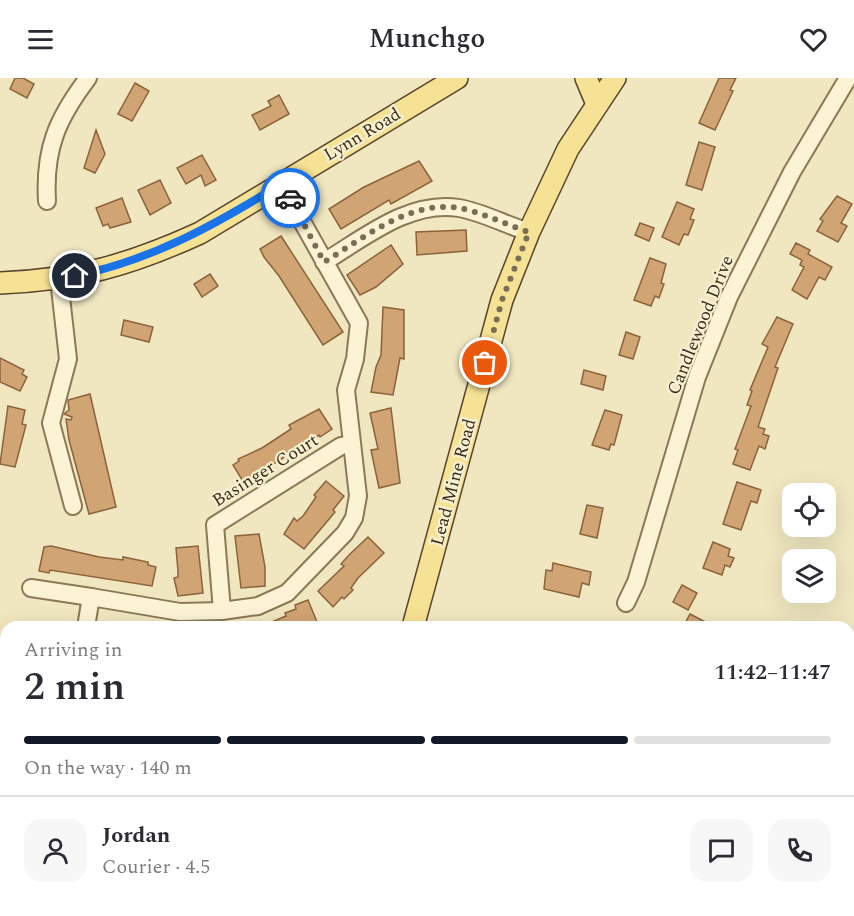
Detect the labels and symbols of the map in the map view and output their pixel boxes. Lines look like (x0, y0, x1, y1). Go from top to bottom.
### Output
street label: Lynn Road (318, 101, 406, 168)
courier (260, 168, 320, 228)
pin (49, 250, 100, 301)
street label: Candlewood Drive (660, 251, 741, 399)
pin (459, 337, 510, 388)
street label: Lead Mine Road (424, 416, 483, 549)
street label: Basinger Court (207, 427, 324, 514)

